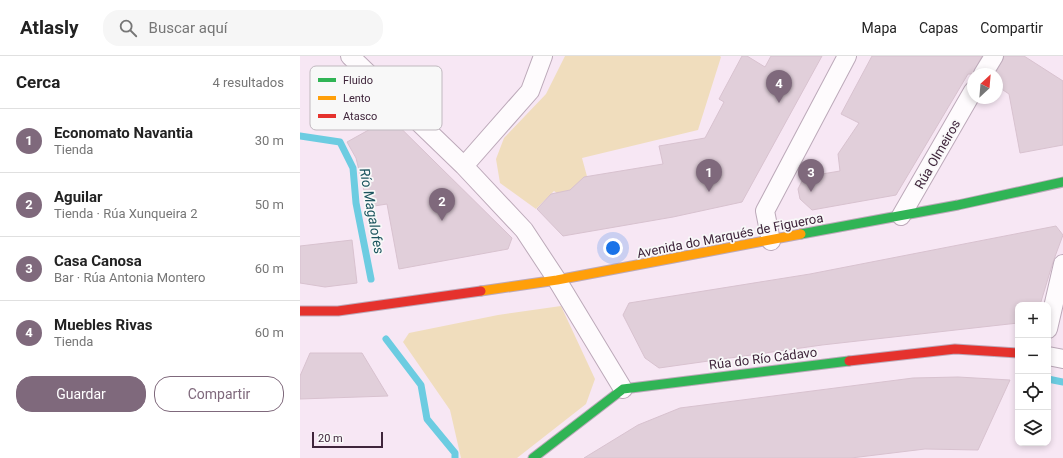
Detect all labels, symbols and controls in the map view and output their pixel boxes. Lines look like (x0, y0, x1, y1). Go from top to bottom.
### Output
search box (103, 10, 383, 46)
text: Atlasly (20, 16, 79, 39)
icon: search (117, 17, 139, 39)
text: Buscar aquí (149, 19, 227, 37)
text: Mapa (862, 20, 897, 36)
text: Capas (919, 20, 958, 36)
text: Compartir (980, 20, 1043, 36)
legend (310, 66, 442, 130)
north arrow (967, 68, 1003, 104)
pin: 4 (766, 70, 792, 103)
text: Cerca (16, 72, 60, 92)
text: Fluido (343, 74, 373, 87)
text: 4 resultados (212, 75, 284, 90)
text: Lento (343, 92, 371, 105)
text: Atasco (343, 110, 377, 123)
street label: Rúa Olmeiros (912, 117, 963, 192)
text: Economato Navantia (54, 124, 193, 142)
text: 1 (25, 133, 33, 148)
text: 30 m (255, 133, 284, 148)
text: Tienda (54, 142, 93, 157)
pin: 1 (696, 159, 722, 192)
pin: 3 (798, 159, 824, 192)
water label: Río Magalofes (357, 167, 387, 255)
text: Aguilar (54, 188, 103, 206)
pin: 2 (429, 188, 455, 221)
text: 2 (25, 197, 33, 212)
text: 50 m (255, 197, 284, 212)
text: Tienda · Rúa Xunqueira 2 (54, 206, 197, 221)
street label: Avenida do Marqués de Figueroa (636, 210, 824, 261)
your location (603, 238, 623, 258)
text: Casa Canosa (54, 252, 142, 270)
text: 3 (25, 261, 33, 276)
text: 60 m (255, 261, 284, 276)
text: Bar · Rúa Antonia Montero (54, 270, 206, 285)
map controls (1015, 302, 1051, 446)
button: + (1015, 302, 1051, 338)
text: Muebles Rivas (54, 316, 152, 334)
text: 4 (25, 325, 33, 340)
text: 60 m (255, 325, 284, 340)
text: Tienda (54, 334, 93, 349)
button: − (1015, 338, 1051, 374)
street label: Rúa do Río Cádavo (708, 344, 818, 373)
button: locate (1015, 374, 1051, 410)
button: Guardar (16, 376, 146, 412)
button: Compartir (154, 376, 284, 412)
button: layers (1015, 410, 1051, 446)
scale bar (312, 430, 383, 449)
text: 20 m (318, 432, 343, 445)

